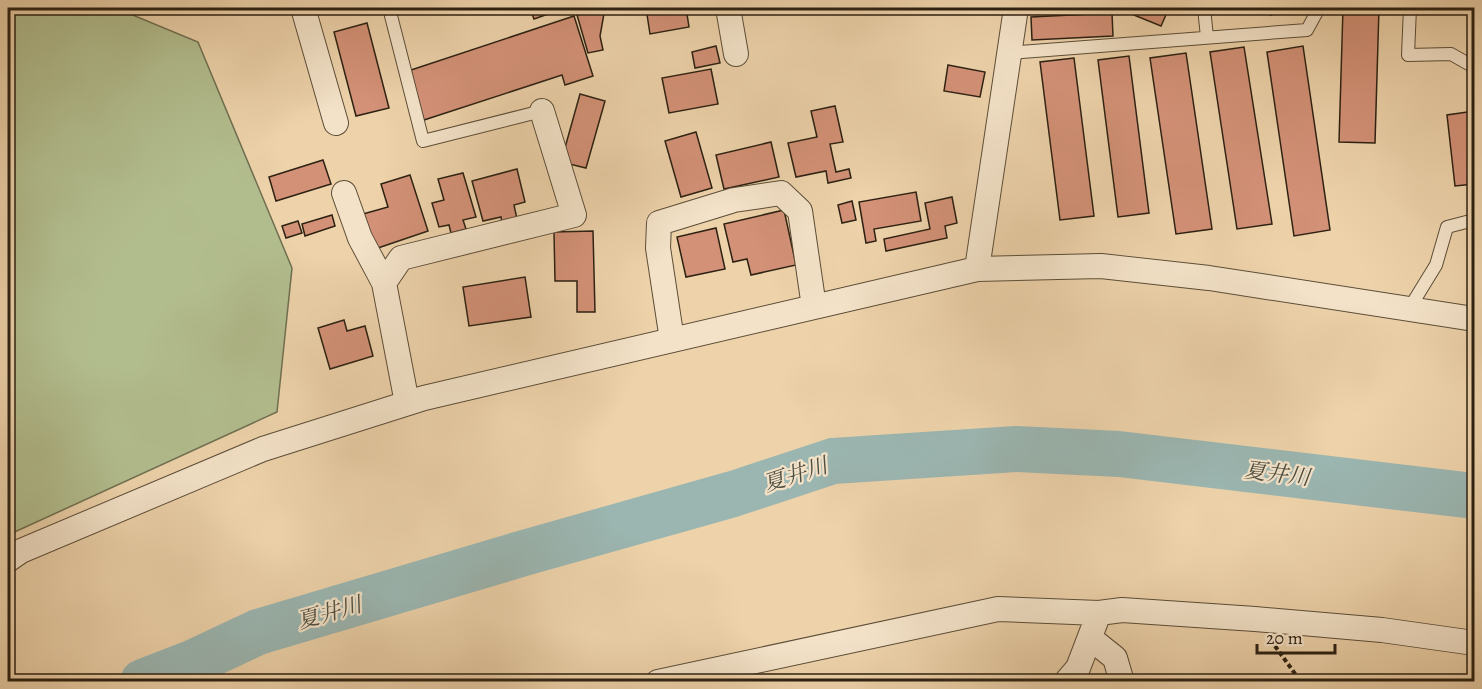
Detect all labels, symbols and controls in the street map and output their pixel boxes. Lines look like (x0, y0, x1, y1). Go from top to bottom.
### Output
water label: 夏井川 (759, 450, 833, 499)
water label: 夏井川 (1242, 455, 1313, 493)
water label: 夏井川 (293, 589, 367, 636)
scale bar (1257, 617, 1335, 655)
text: 20 m (1266, 626, 1303, 650)

